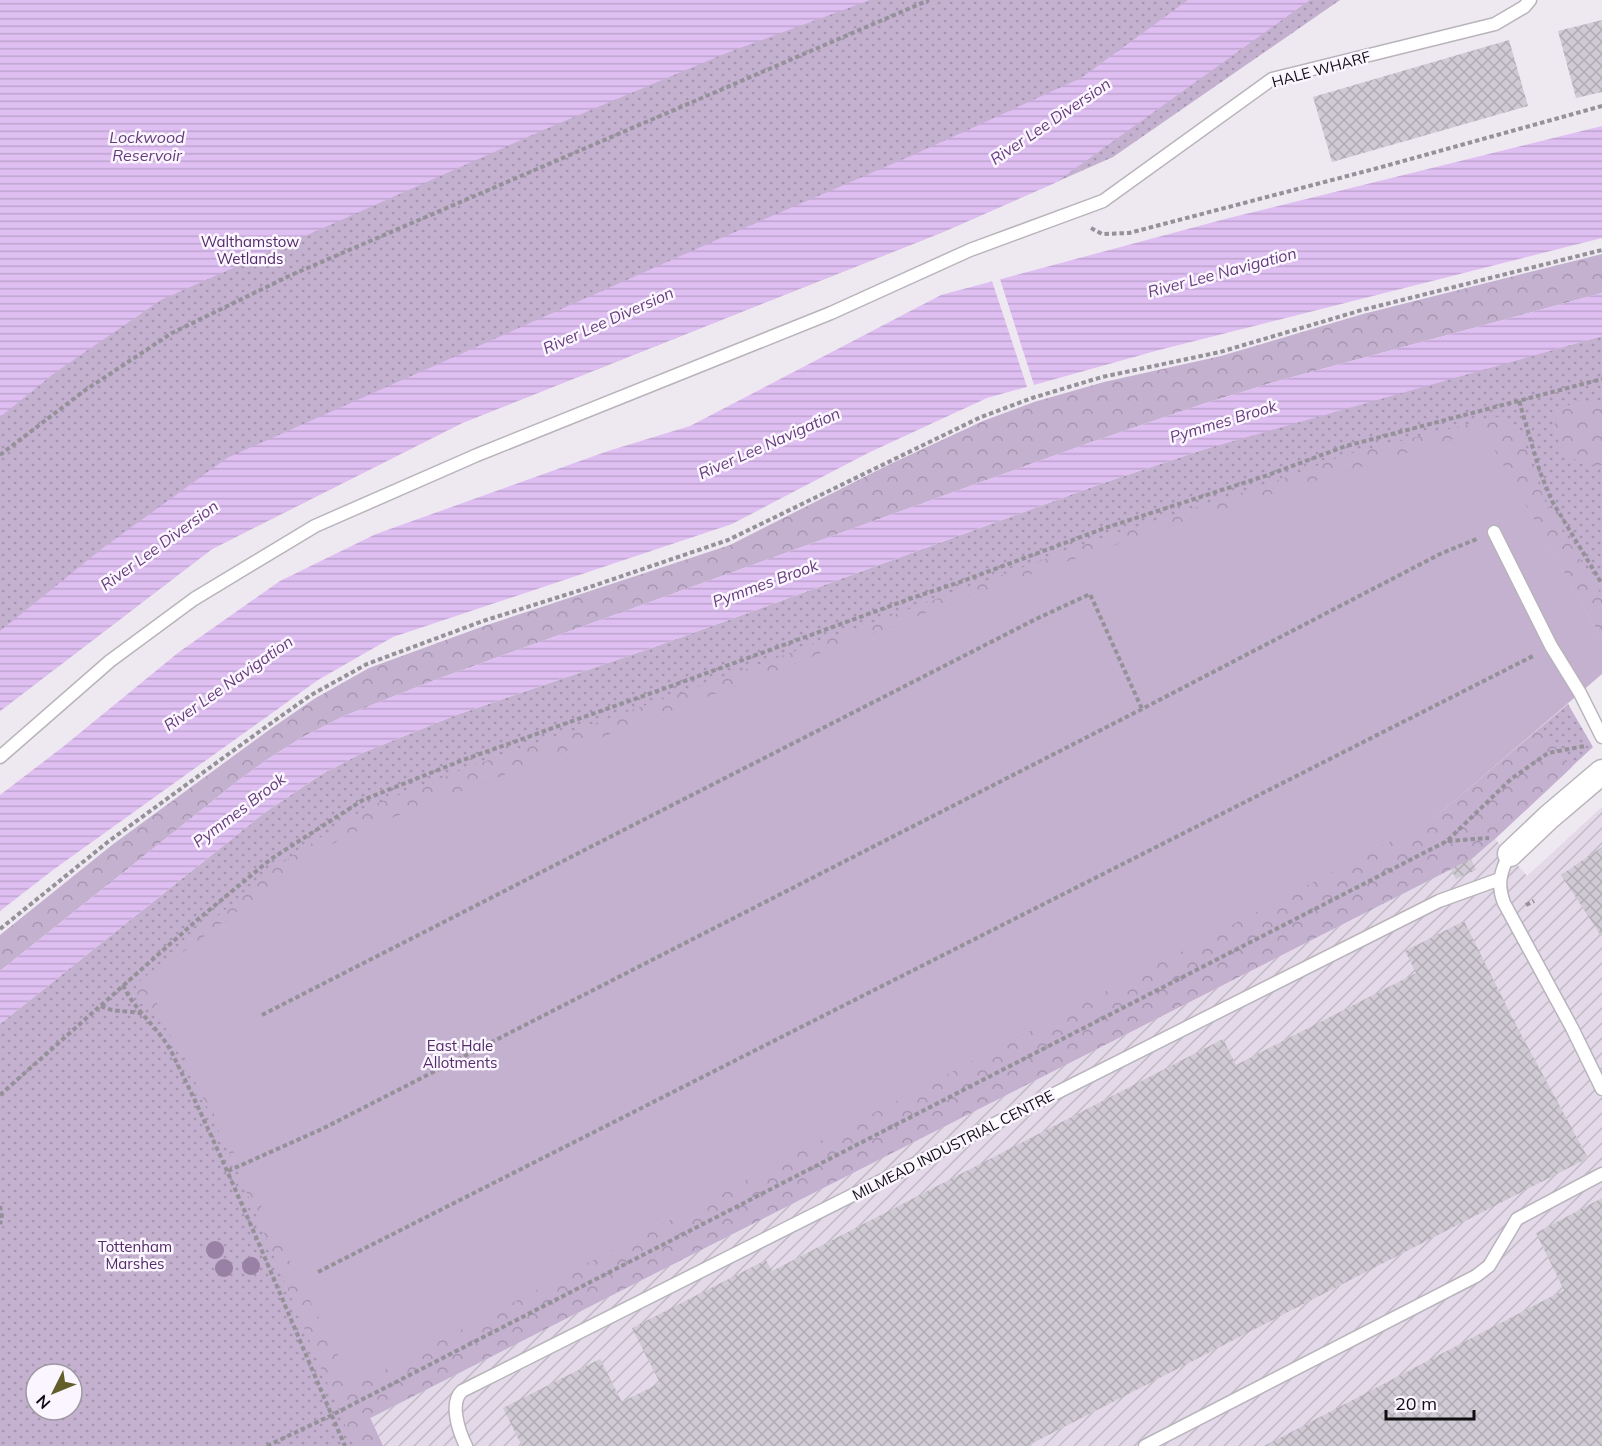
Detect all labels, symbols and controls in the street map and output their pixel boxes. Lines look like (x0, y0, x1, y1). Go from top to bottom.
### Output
street label: HALE WHARF (1270, 47, 1372, 91)
water label: River Lee Diversion (986, 73, 1114, 169)
water label: Lockwood Reservoir (109, 127, 185, 165)
park label: Walthamstow Wetlands (201, 232, 299, 268)
water label: River Lee Navigation (1145, 243, 1299, 301)
water label: River Lee Diversion (540, 282, 676, 358)
water label: Pymmes Brook (1167, 395, 1280, 447)
water label: River Lee Navigation (695, 403, 843, 483)
water label: River Lee Diversion (96, 495, 222, 595)
water label: Pymmes Brook (709, 554, 821, 611)
water label: River Lee Navigation (160, 631, 296, 735)
water label: Pymmes Brook (189, 768, 290, 851)
park label: East Hale Allotments (423, 1036, 497, 1072)
street label: MILMEAD INDUSTRIAL CENTRE (849, 1086, 1057, 1204)
park label: Tottenham Marshes (98, 1237, 172, 1273)
north arrow (24, 1362, 84, 1422)
scale bar (1386, 1383, 1474, 1421)
text: N (32, 1391, 54, 1413)
text: 20 m (1395, 1392, 1437, 1415)

